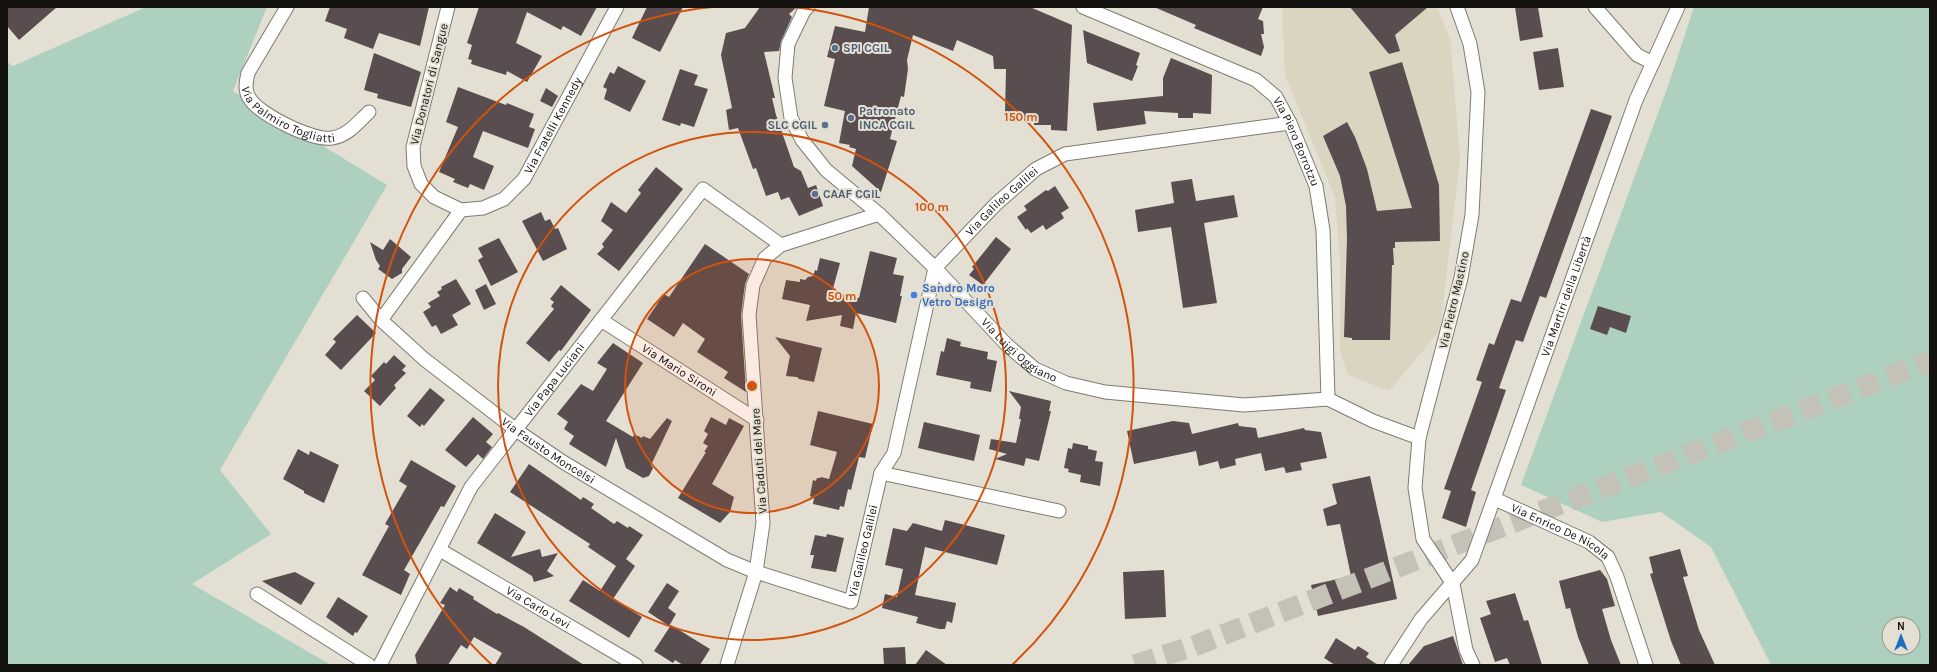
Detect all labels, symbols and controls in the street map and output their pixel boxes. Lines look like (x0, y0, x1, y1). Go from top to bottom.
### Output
street label: Via Donatori di Sangue (407, 22, 451, 146)
place label: SPI CGIL (843, 41, 890, 55)
marker: SPI CGIL (830, 43, 840, 53)
street label: Via Fratelli Kennedy (521, 74, 585, 176)
street label: Via Palmiro Togliatti (239, 85, 336, 145)
street label: Via Piero Borrotzu (1270, 94, 1322, 188)
place label: Patronato INCA CGIL (859, 104, 915, 132)
text: 150 m (1004, 110, 1038, 124)
marker: Patronato INCA CGIL (846, 113, 856, 123)
place label: SLC CGIL (767, 118, 817, 132)
marker: SLC CGIL (820, 120, 830, 130)
street label: Via Galileo Galilei (963, 164, 1041, 239)
place label: CAAF CGIL (823, 187, 881, 201)
marker: CAAF CGIL (810, 189, 820, 199)
text: 100 m (915, 200, 949, 214)
street label: Via Martiri della Libertà (1538, 234, 1594, 358)
street label: Via Pietro Mastino (1436, 250, 1472, 350)
place label: Sandro Moro Vetro Design (922, 281, 995, 309)
text: 50 m (828, 289, 857, 303)
marker: Sandro Moro Vetro Design (909, 290, 919, 300)
street label: Via Luigi Oggiano (978, 315, 1059, 385)
street label: Via Papa Luciani (522, 340, 588, 419)
street label: Via Mario Sironi (639, 341, 719, 399)
centre of rings (745, 379, 759, 393)
street label: Via Caduti del Mare (748, 408, 770, 514)
street label: Via Fausto Moncelsi (499, 414, 598, 487)
street label: Via Enrico De Nicola (1509, 500, 1612, 562)
street label: Via Galileo Galilei (845, 503, 880, 599)
street label: Via Carlo Levi (504, 583, 573, 632)
north arrow (1881, 616, 1921, 656)
text: N (1897, 620, 1905, 633)

